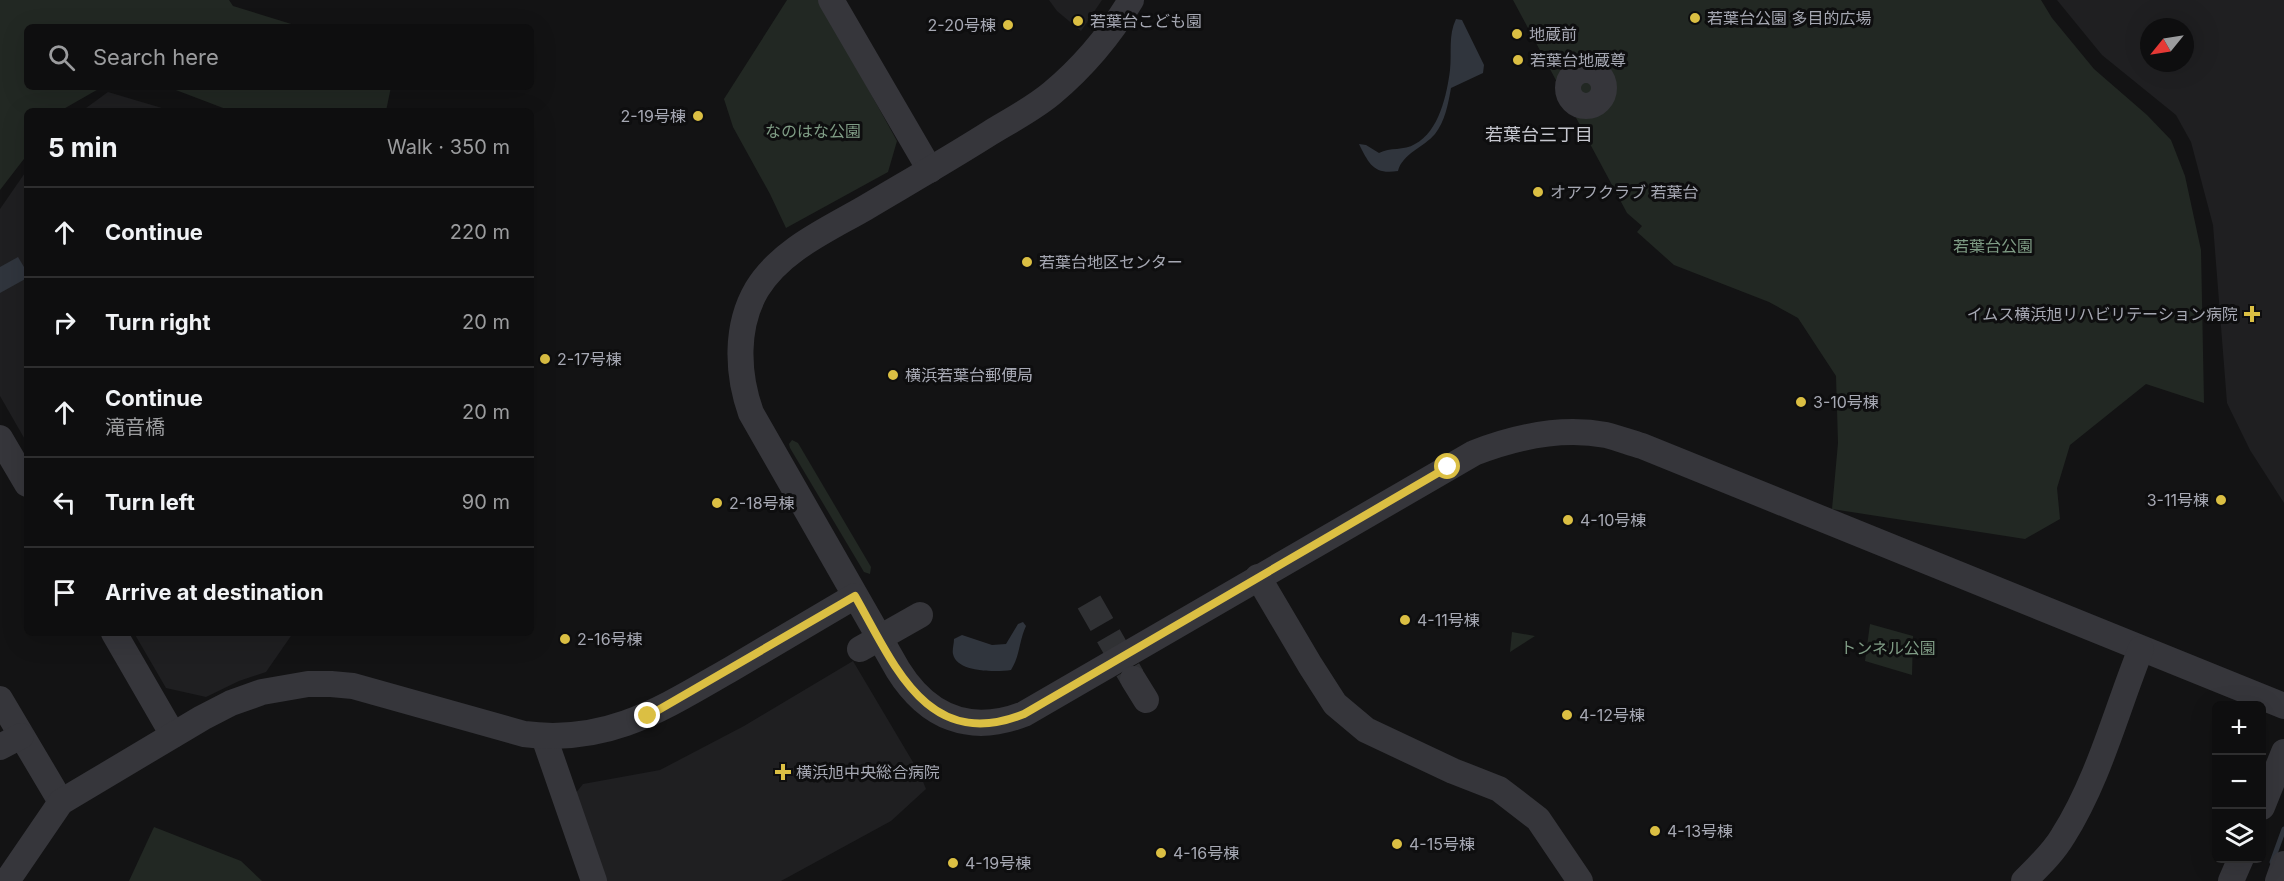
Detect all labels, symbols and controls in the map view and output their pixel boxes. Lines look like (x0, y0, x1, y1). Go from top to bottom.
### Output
place label: 若葉台公園 多目的広場 (1707, 8, 1872, 28)
place label: 若葉台こども園 (1090, 11, 1202, 31)
marker: 若葉台公園 多目的広場 (1688, 11, 1702, 25)
marker: 若葉台こども園 (1071, 14, 1085, 28)
place label: 2-20号棟 (928, 15, 996, 35)
marker: 2-20号棟 (1001, 18, 1015, 32)
north arrow (2140, 18, 2194, 72)
search box (24, 24, 534, 90)
place label: 地蔵前 (1529, 24, 1577, 44)
marker: 地蔵前 (1510, 27, 1524, 41)
icon: search (45, 41, 78, 74)
text: Search here (93, 44, 219, 70)
place label: 若葉台地蔵尊 (1530, 50, 1626, 70)
marker: 若葉台地蔵尊 (1511, 53, 1525, 67)
place label: 2-19号棟 (620, 106, 686, 126)
marker: 2-19号棟 (691, 109, 705, 123)
park label: なのはな公園 (765, 121, 861, 141)
district label: 若葉台三丁目 (1485, 124, 1593, 145)
text: 5 min (48, 132, 118, 163)
text: Walk · 350 m (387, 135, 510, 159)
place label: オアフクラブ 若葉台 (1550, 182, 1699, 202)
marker: オアフクラブ 若葉台 (1531, 185, 1545, 199)
icon: ahead (48, 216, 81, 249)
text: Continue (105, 219, 203, 245)
text: 220 m (450, 220, 510, 244)
park label: 若葉台公園 (1953, 236, 2033, 256)
place label: 若葉台地区センター (1039, 252, 1183, 272)
marker: 若葉台地区センター (1020, 255, 1034, 269)
place label: イムス横浜旭リハビリテーション病院 (1967, 304, 2238, 324)
marker: イムス横浜旭リハビリテーション病院 (2243, 305, 2261, 323)
icon: right (48, 306, 81, 339)
text: Turn right (105, 309, 211, 335)
text: 20 m (462, 310, 510, 334)
place label: 2-17号棟 (557, 349, 622, 369)
marker: 2-17号棟 (538, 352, 552, 366)
place label: 横浜若葉台郵便局 (905, 365, 1033, 385)
marker: 横浜若葉台郵便局 (886, 368, 900, 382)
text: Continue (105, 385, 203, 411)
place label: 3-10号棟 (1813, 392, 1879, 412)
marker: 3-10号棟 (1794, 395, 1808, 409)
icon: ahead (48, 396, 81, 429)
text: 20 m (462, 400, 510, 424)
text: 滝音橋 (105, 415, 165, 439)
route start (1434, 453, 1460, 479)
icon: left (48, 486, 81, 519)
text: Turn left (105, 489, 195, 515)
text: 90 m (462, 490, 510, 514)
place label: 3-11号棟 (2147, 490, 2209, 510)
place label: 2-18号棟 (729, 493, 795, 513)
marker: 3-11号棟 (2214, 493, 2228, 507)
marker: 2-18号棟 (710, 496, 724, 510)
place label: 4-10号棟 (1580, 510, 1646, 530)
marker: 4-10号棟 (1561, 513, 1575, 527)
icon: arrive (48, 576, 81, 609)
text: Arrive at destination (105, 579, 324, 605)
place label: 4-11号棟 (1417, 610, 1480, 630)
marker: 4-11号棟 (1398, 613, 1412, 627)
place label: 2-16号棟 (577, 629, 643, 649)
marker: 2-16号棟 (558, 632, 572, 646)
park label: トンネル公園 (1840, 638, 1936, 658)
map controls (2212, 701, 2266, 863)
button: + (2212, 701, 2266, 755)
route end (634, 702, 660, 728)
place label: 4-12号棟 (1579, 705, 1645, 725)
marker: 4-12号棟 (1560, 708, 1574, 722)
button: − (2212, 755, 2266, 809)
place label: 横浜旭中央総合病院 (796, 762, 940, 782)
marker: 横浜旭中央総合病院 (774, 763, 792, 781)
button: layers (2212, 809, 2266, 863)
place label: 4-13号棟 (1667, 821, 1733, 841)
marker: 4-13号棟 (1648, 824, 1662, 838)
place label: 4-15号棟 (1409, 834, 1475, 854)
marker: 4-15号棟 (1390, 837, 1404, 851)
place label: 4-16号棟 (1173, 843, 1239, 863)
marker: 4-16号棟 (1154, 846, 1168, 860)
place label: 4-19号棟 (965, 853, 1031, 873)
marker: 4-19号棟 (946, 856, 960, 870)

